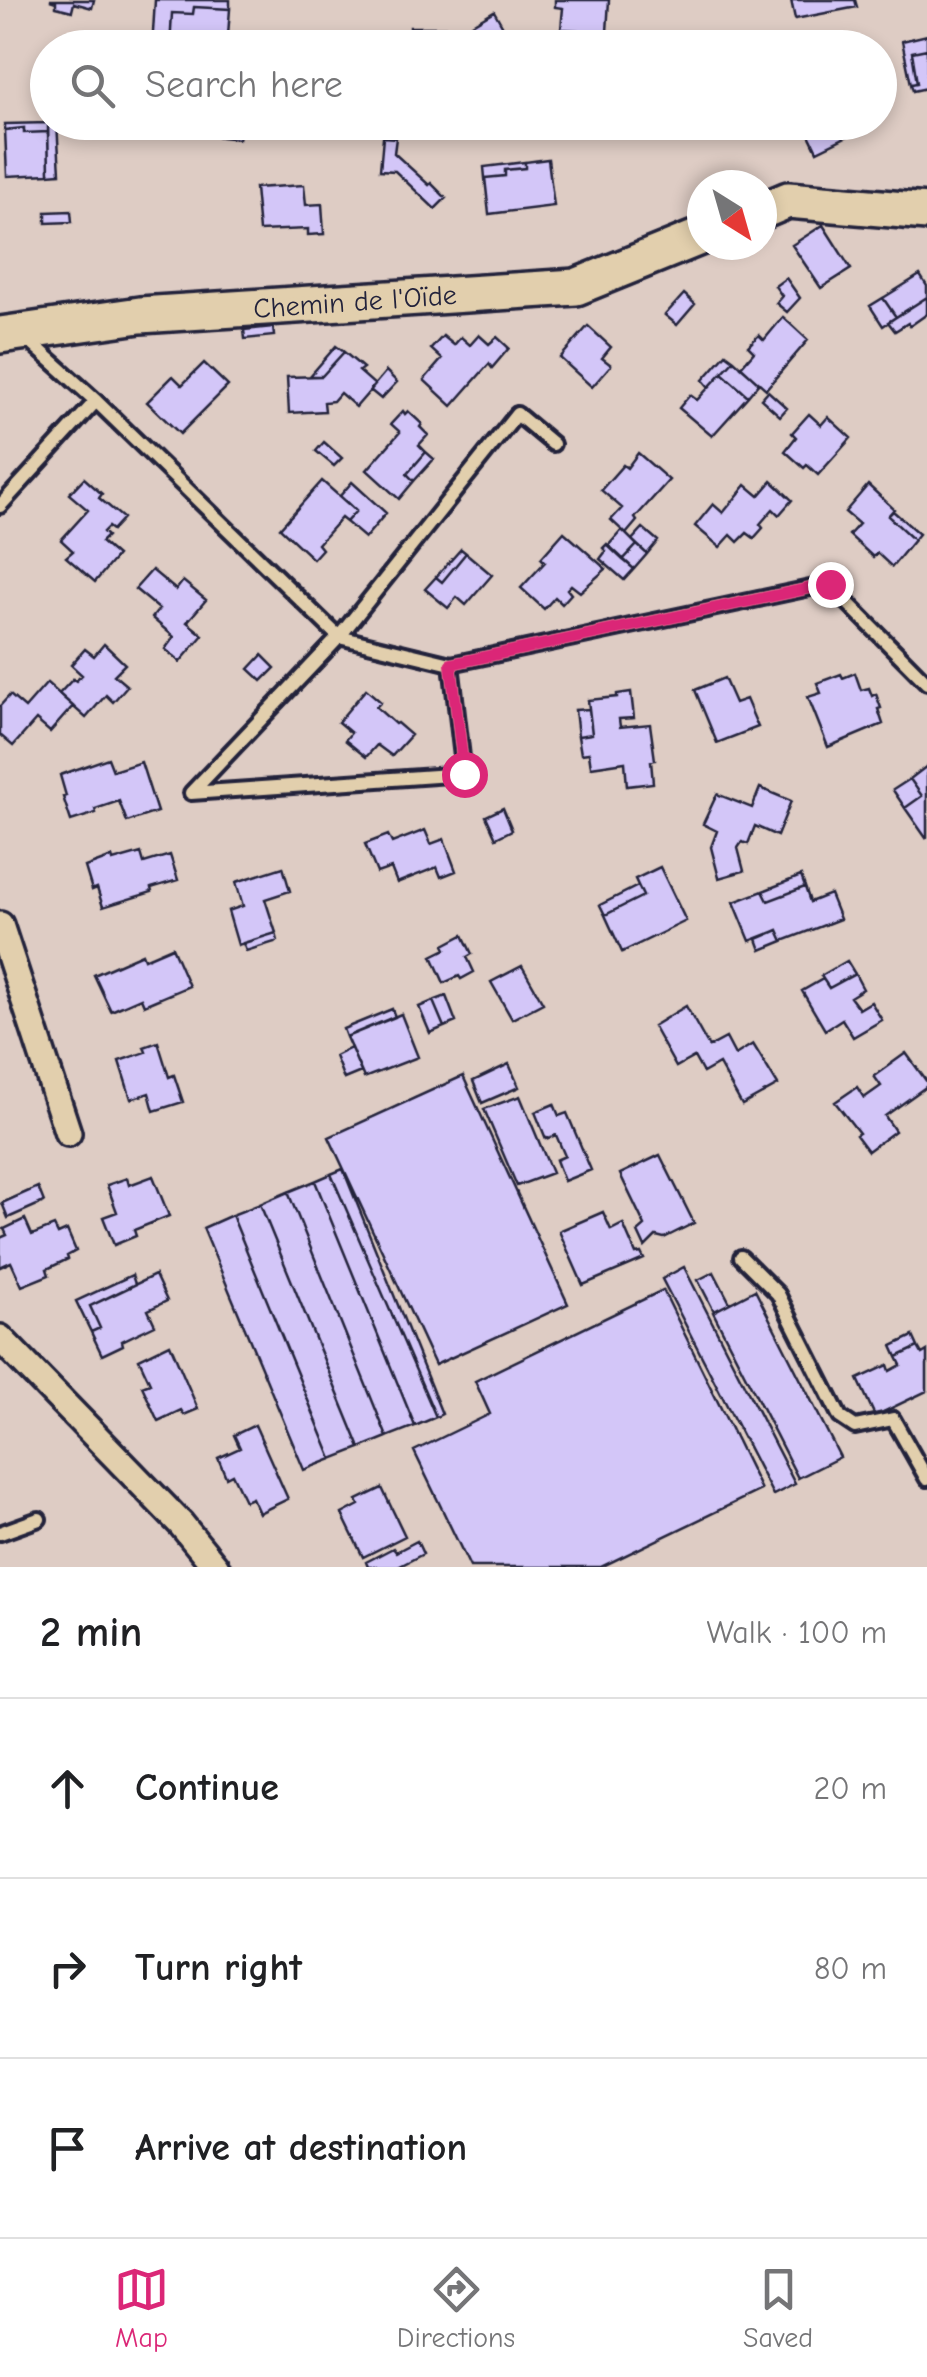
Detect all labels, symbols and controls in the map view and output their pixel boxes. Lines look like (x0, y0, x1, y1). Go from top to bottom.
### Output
search box (30, 30, 897, 140)
icon: search (65, 58, 120, 113)
text: Search here (145, 63, 343, 107)
north arrow (687, 170, 777, 260)
street label: Chemin de l'Oïde (252, 279, 458, 325)
route end (808, 562, 854, 608)
route start (442, 752, 488, 798)
text: 2 min (40, 1608, 142, 1657)
text: Walk · 100 m (707, 1614, 887, 1651)
icon: ahead (40, 1761, 95, 1816)
text: Continue (135, 1766, 279, 1810)
text: 20 m (814, 1770, 887, 1807)
icon: right (40, 1941, 95, 1996)
text: Turn right (135, 1946, 302, 1990)
text: 80 m (814, 1950, 887, 1987)
icon: arrive (40, 2121, 95, 2176)
text: Arrive at destination (135, 2126, 467, 2170)
tab: Map (114, 2262, 169, 2354)
tab: Directions (397, 2262, 515, 2354)
tab: Saved (743, 2262, 813, 2354)

